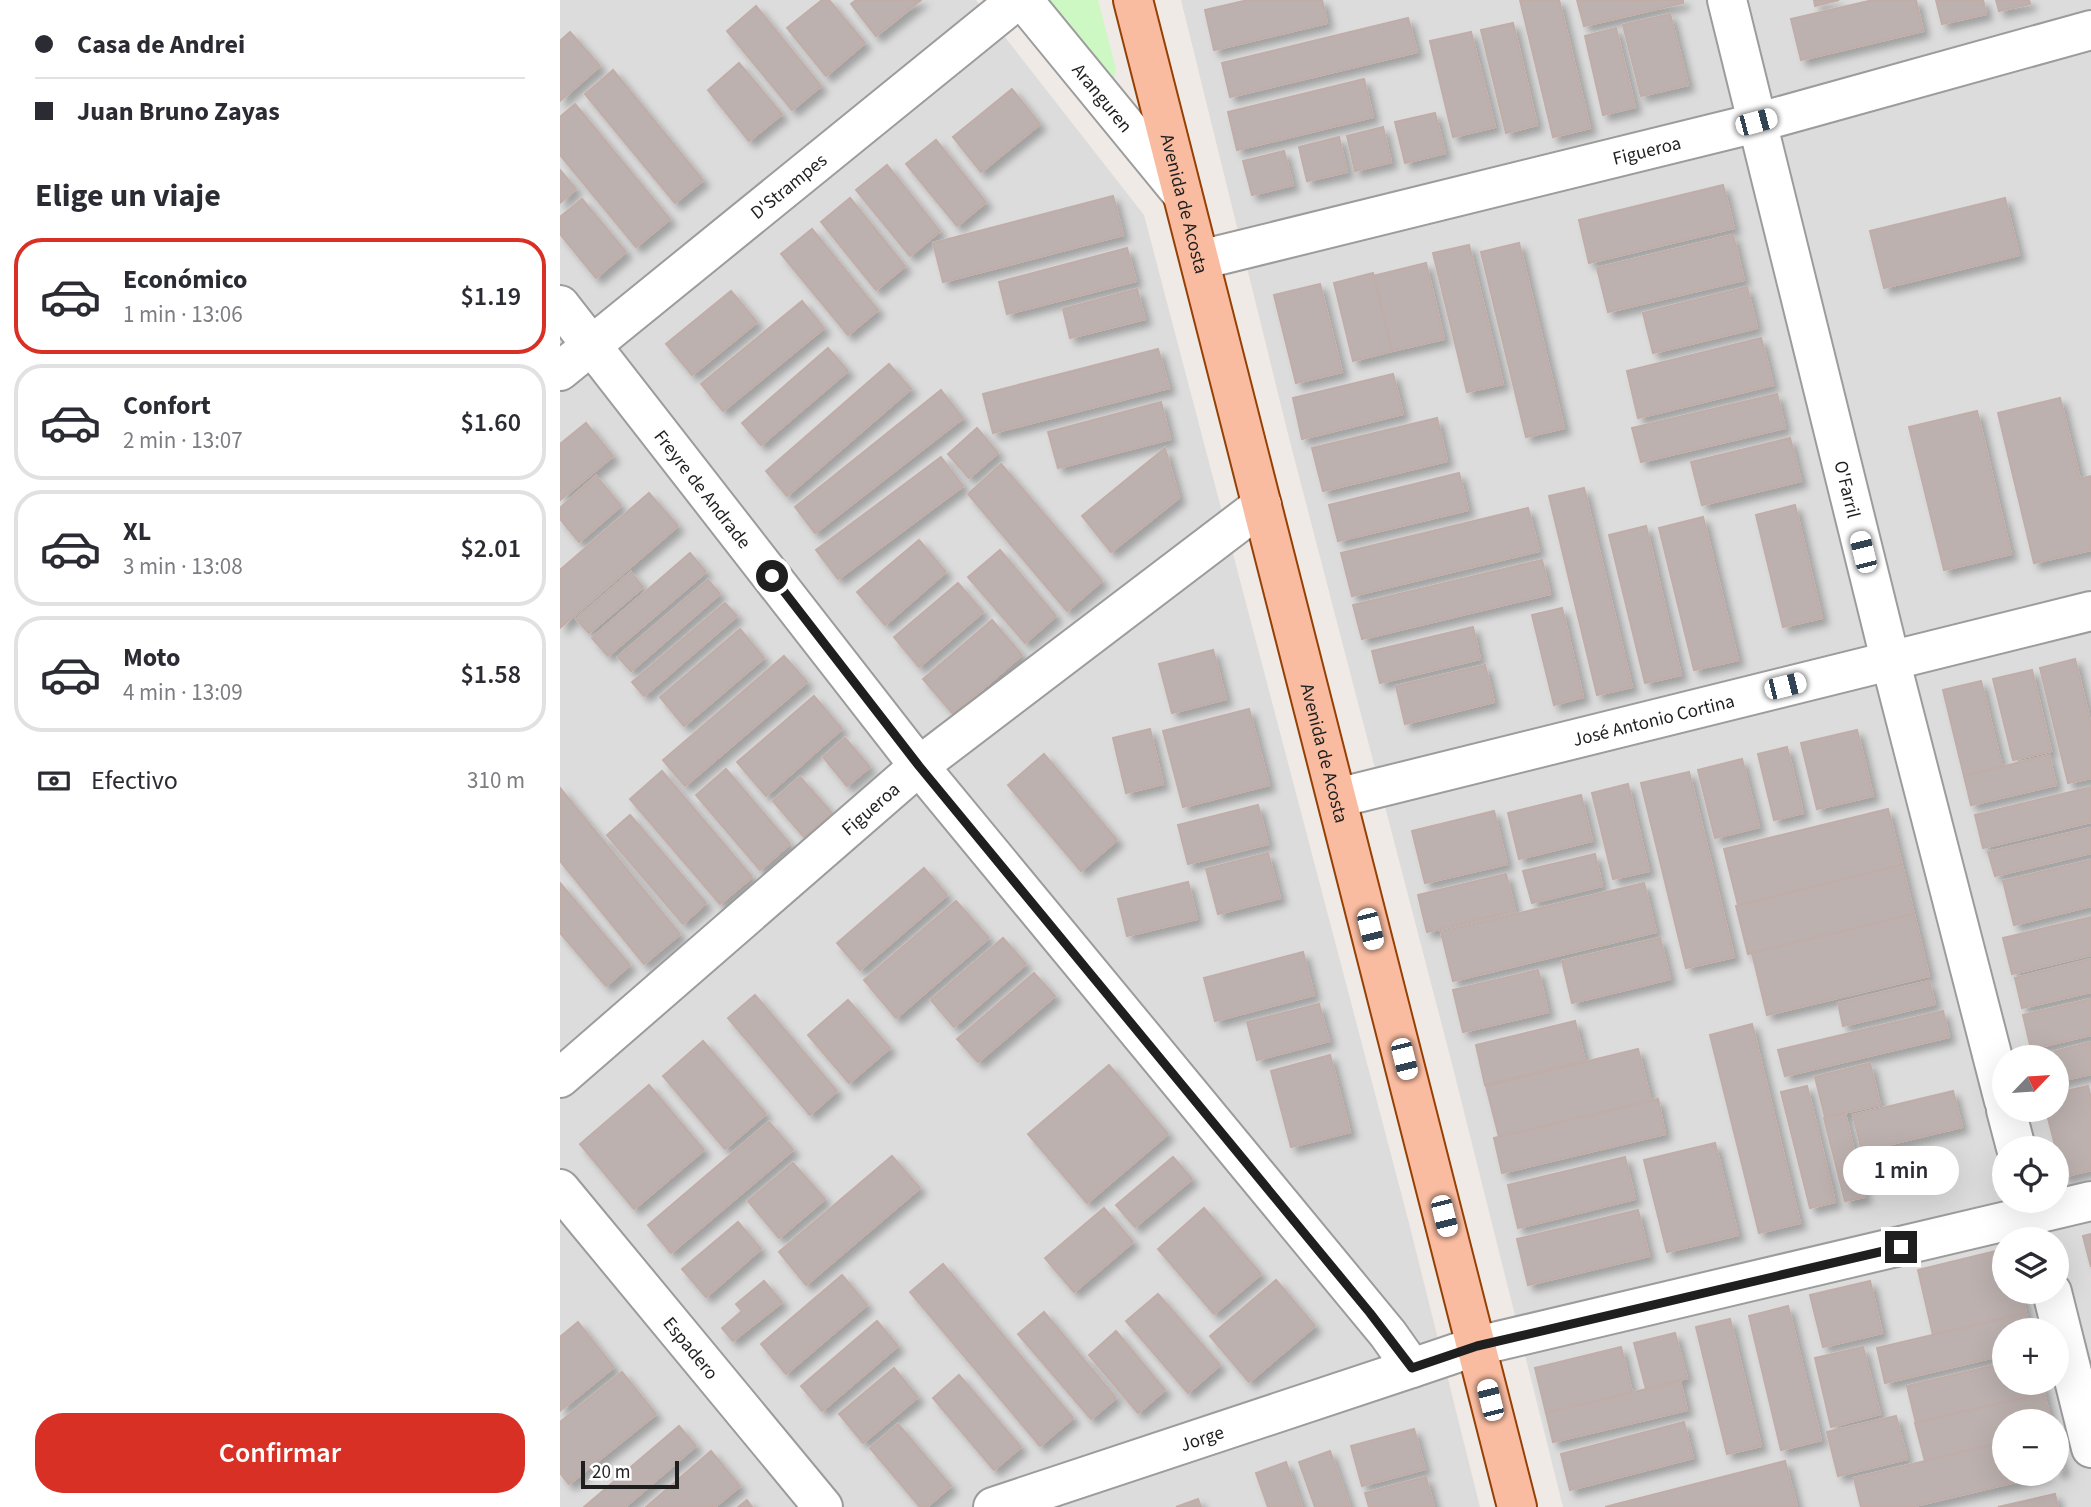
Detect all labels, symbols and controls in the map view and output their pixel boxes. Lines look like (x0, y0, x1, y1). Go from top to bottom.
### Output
text: Casa de Andrei (77, 26, 245, 63)
street label: Aranguren (1065, 58, 1138, 139)
text: Juan Bruno Zayas (77, 93, 280, 130)
car (1733, 106, 1780, 138)
street label: Figueroa (1610, 130, 1684, 173)
street label: Avenida de Acosta (1153, 131, 1214, 277)
street label: D'Strampes (745, 147, 833, 226)
text: Elige un viaje (35, 173, 221, 219)
text: Económico (123, 261, 248, 298)
icon: car (39, 265, 102, 328)
text: $1.19 (460, 278, 521, 315)
text: 1 min · 13:06 (123, 298, 243, 331)
text: Confort (123, 387, 211, 424)
icon: car (39, 391, 102, 454)
text: $1.60 (460, 404, 521, 441)
text: 2 min · 13:07 (123, 424, 243, 457)
street label: Freyre de Andrade (647, 425, 757, 555)
street label: O'Farril (1826, 458, 1867, 521)
text: XL (123, 513, 151, 550)
icon: car (39, 517, 102, 580)
car (1848, 529, 1879, 575)
text: $2.01 (460, 530, 521, 567)
text: 3 min · 13:08 (123, 550, 243, 583)
route start (756, 560, 788, 592)
text: Moto (123, 639, 180, 676)
icon: car (39, 643, 102, 706)
text: $1.58 (460, 656, 521, 693)
car (1763, 671, 1808, 701)
text: 4 min · 13:09 (123, 676, 243, 709)
street label: Avenida de Acosta (1293, 681, 1354, 826)
street label: José Antonio Cortina (1570, 688, 1738, 754)
icon: cash (35, 762, 73, 800)
text: Efectivo (91, 762, 178, 799)
text: 310 m (467, 764, 525, 797)
street label: Figueroa (836, 777, 906, 843)
car (1355, 906, 1386, 952)
car (1389, 1036, 1420, 1082)
north arrow (1992, 1045, 2068, 1122)
map controls (1992, 1045, 2069, 1486)
button: locate (1992, 1136, 2069, 1213)
callout: 1 min (1843, 1146, 1959, 1194)
text: 1 min (1874, 1154, 1928, 1187)
car (1429, 1193, 1460, 1239)
button: layers (1992, 1227, 2069, 1304)
route end (1885, 1231, 1917, 1263)
street label: Espadero (656, 1311, 724, 1386)
button: + (1992, 1318, 2069, 1395)
car (1475, 1377, 1506, 1423)
button: − (1992, 1409, 2069, 1486)
button: Confirmar (35, 1413, 525, 1493)
street label: Jorge (1177, 1419, 1228, 1459)
scale bar (581, 1458, 679, 1490)
text: 20 m (592, 1459, 630, 1486)

